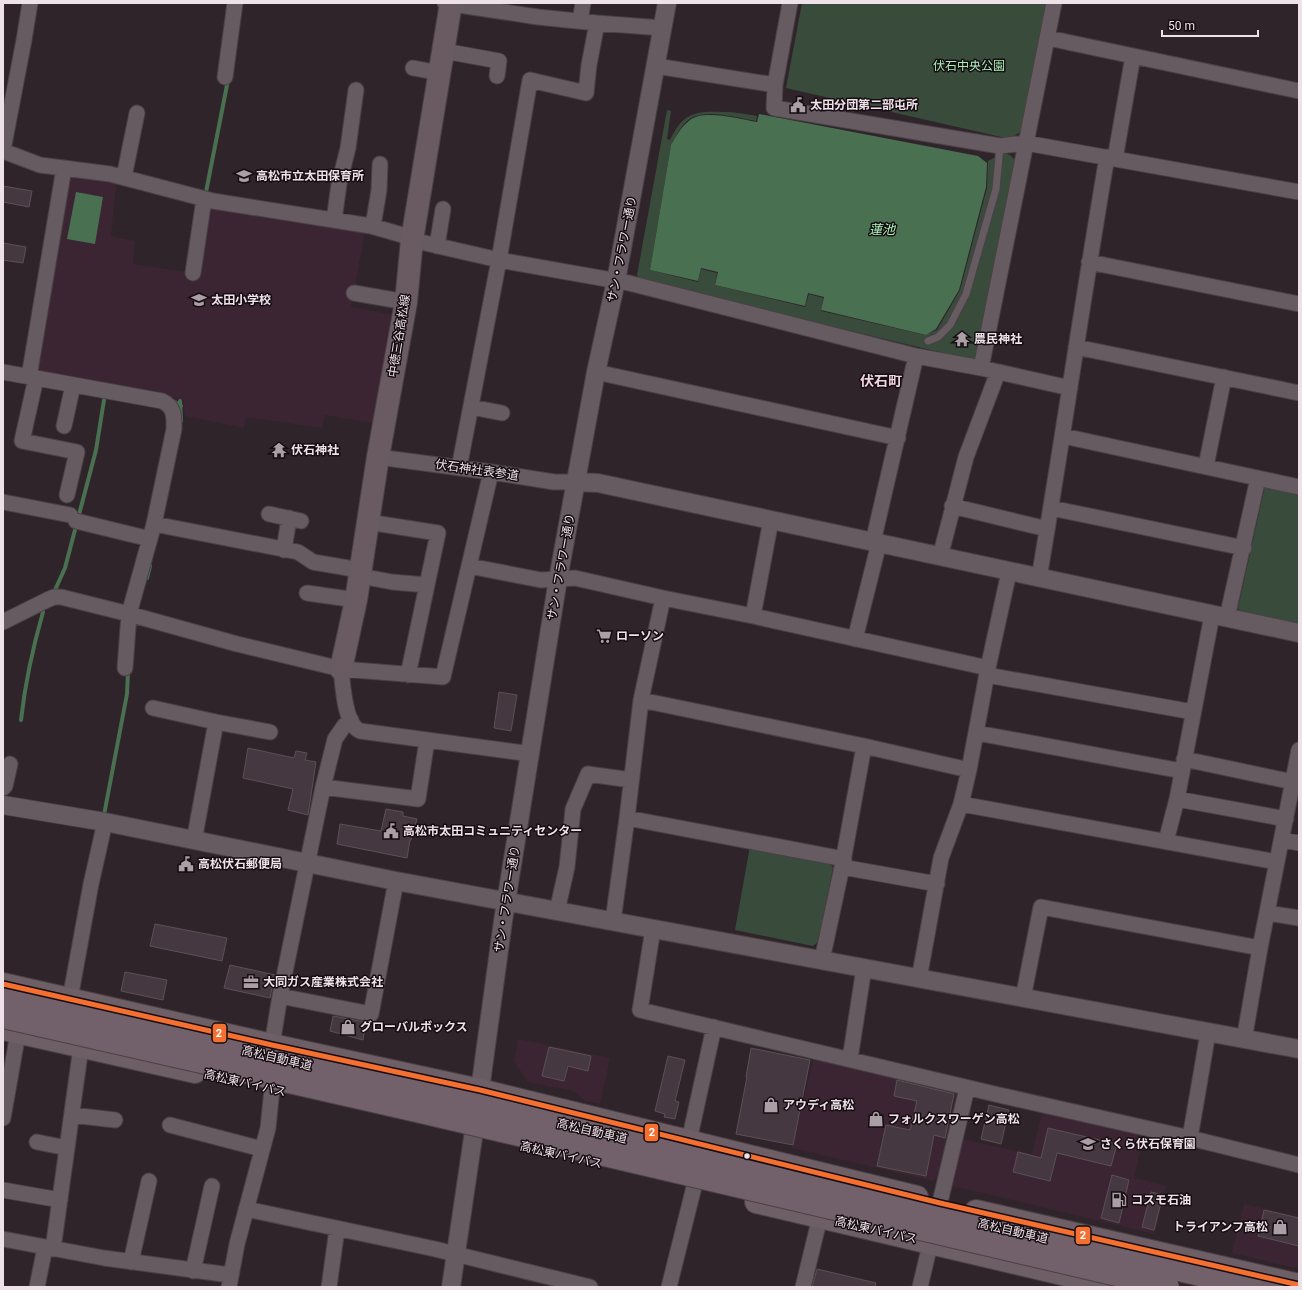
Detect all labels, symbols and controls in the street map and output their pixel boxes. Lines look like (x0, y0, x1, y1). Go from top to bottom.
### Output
scale bar (1162, 12, 1258, 38)
text: 50 m (1168, 19, 1195, 33)
park label: 伏石中央公園 (933, 59, 1005, 73)
public building icon: 太田分団第二部屯所 (789, 96, 807, 114)
place label: 太田分団第二部屯所 (810, 98, 918, 112)
school or university icon: 高松市立太田保育所 (235, 167, 253, 185)
place label: 高松市立太田保育所 (256, 169, 364, 183)
street label: サン・フラワー通り (605, 195, 639, 303)
water label: 蓮池 (869, 222, 897, 237)
school or university icon: 太田小学校 (190, 291, 208, 309)
place label: 太田小学校 (211, 293, 271, 307)
street label: 中徳三谷高松線 (386, 293, 412, 379)
temple icon: 農民神社 (953, 330, 971, 348)
place label: 農民神社 (974, 332, 1022, 346)
district label: 伏石町 (860, 373, 902, 389)
temple icon: 伏石神社 (270, 441, 288, 459)
place label: 伏石神社 (291, 443, 339, 457)
street label: 伏石神社表参道 (434, 457, 520, 483)
street label: サン・フラワー通り (545, 513, 577, 621)
supermarket icon: ローソン (595, 627, 613, 645)
place label: ローソン (616, 629, 664, 643)
public building icon: 高松市太田コミュニティセンター (382, 822, 400, 840)
place label: 高松市太田コミュニティセンター (403, 824, 582, 838)
street label: サン・フラワー通り (492, 845, 522, 953)
public building icon: 高松伏石郵便局 (177, 855, 195, 873)
place label: 高松伏石郵便局 (198, 857, 282, 871)
office icon: 大同ガス産業株式会社 (242, 973, 260, 991)
place label: 大同ガス産業株式会社 (263, 975, 383, 989)
shop icon: グローバルボックス (339, 1018, 357, 1036)
place label: グローバルボックス (360, 1020, 468, 1034)
line badge: 2 (212, 1023, 227, 1043)
text: 2 (216, 1027, 222, 1040)
street label: 高松自動車道 (240, 1043, 314, 1073)
street label: 高松東バイパス (203, 1067, 287, 1099)
shop icon: アウディ高松 (762, 1096, 780, 1114)
place label: アウディ高松 (783, 1098, 854, 1112)
shop icon: フォルクスワーゲン高松 (867, 1110, 885, 1128)
place label: フォルクスワーゲン高松 (888, 1112, 1020, 1126)
street label: 高松自動車道 (555, 1116, 629, 1146)
line badge: 2 (644, 1123, 659, 1142)
text: 2 (649, 1126, 655, 1139)
school or university icon: さくら伏石保育園 (1079, 1135, 1097, 1153)
place label: さくら伏石保育園 (1100, 1137, 1196, 1151)
street label: 高松東バイパス (519, 1139, 603, 1171)
unlabelled marker (742, 1151, 752, 1161)
fuel station icon: コスモ石油 (1110, 1191, 1128, 1209)
place label: コスモ石油 (1131, 1193, 1191, 1207)
street label: 高松東バイパス (834, 1214, 918, 1246)
street label: 高松自動車道 (976, 1216, 1050, 1246)
shop icon: トライアンフ高松 (1271, 1218, 1289, 1236)
place label: トライアンフ高松 (1173, 1220, 1268, 1234)
line badge: 2 (1075, 1226, 1091, 1245)
text: 2 (1080, 1229, 1086, 1242)

